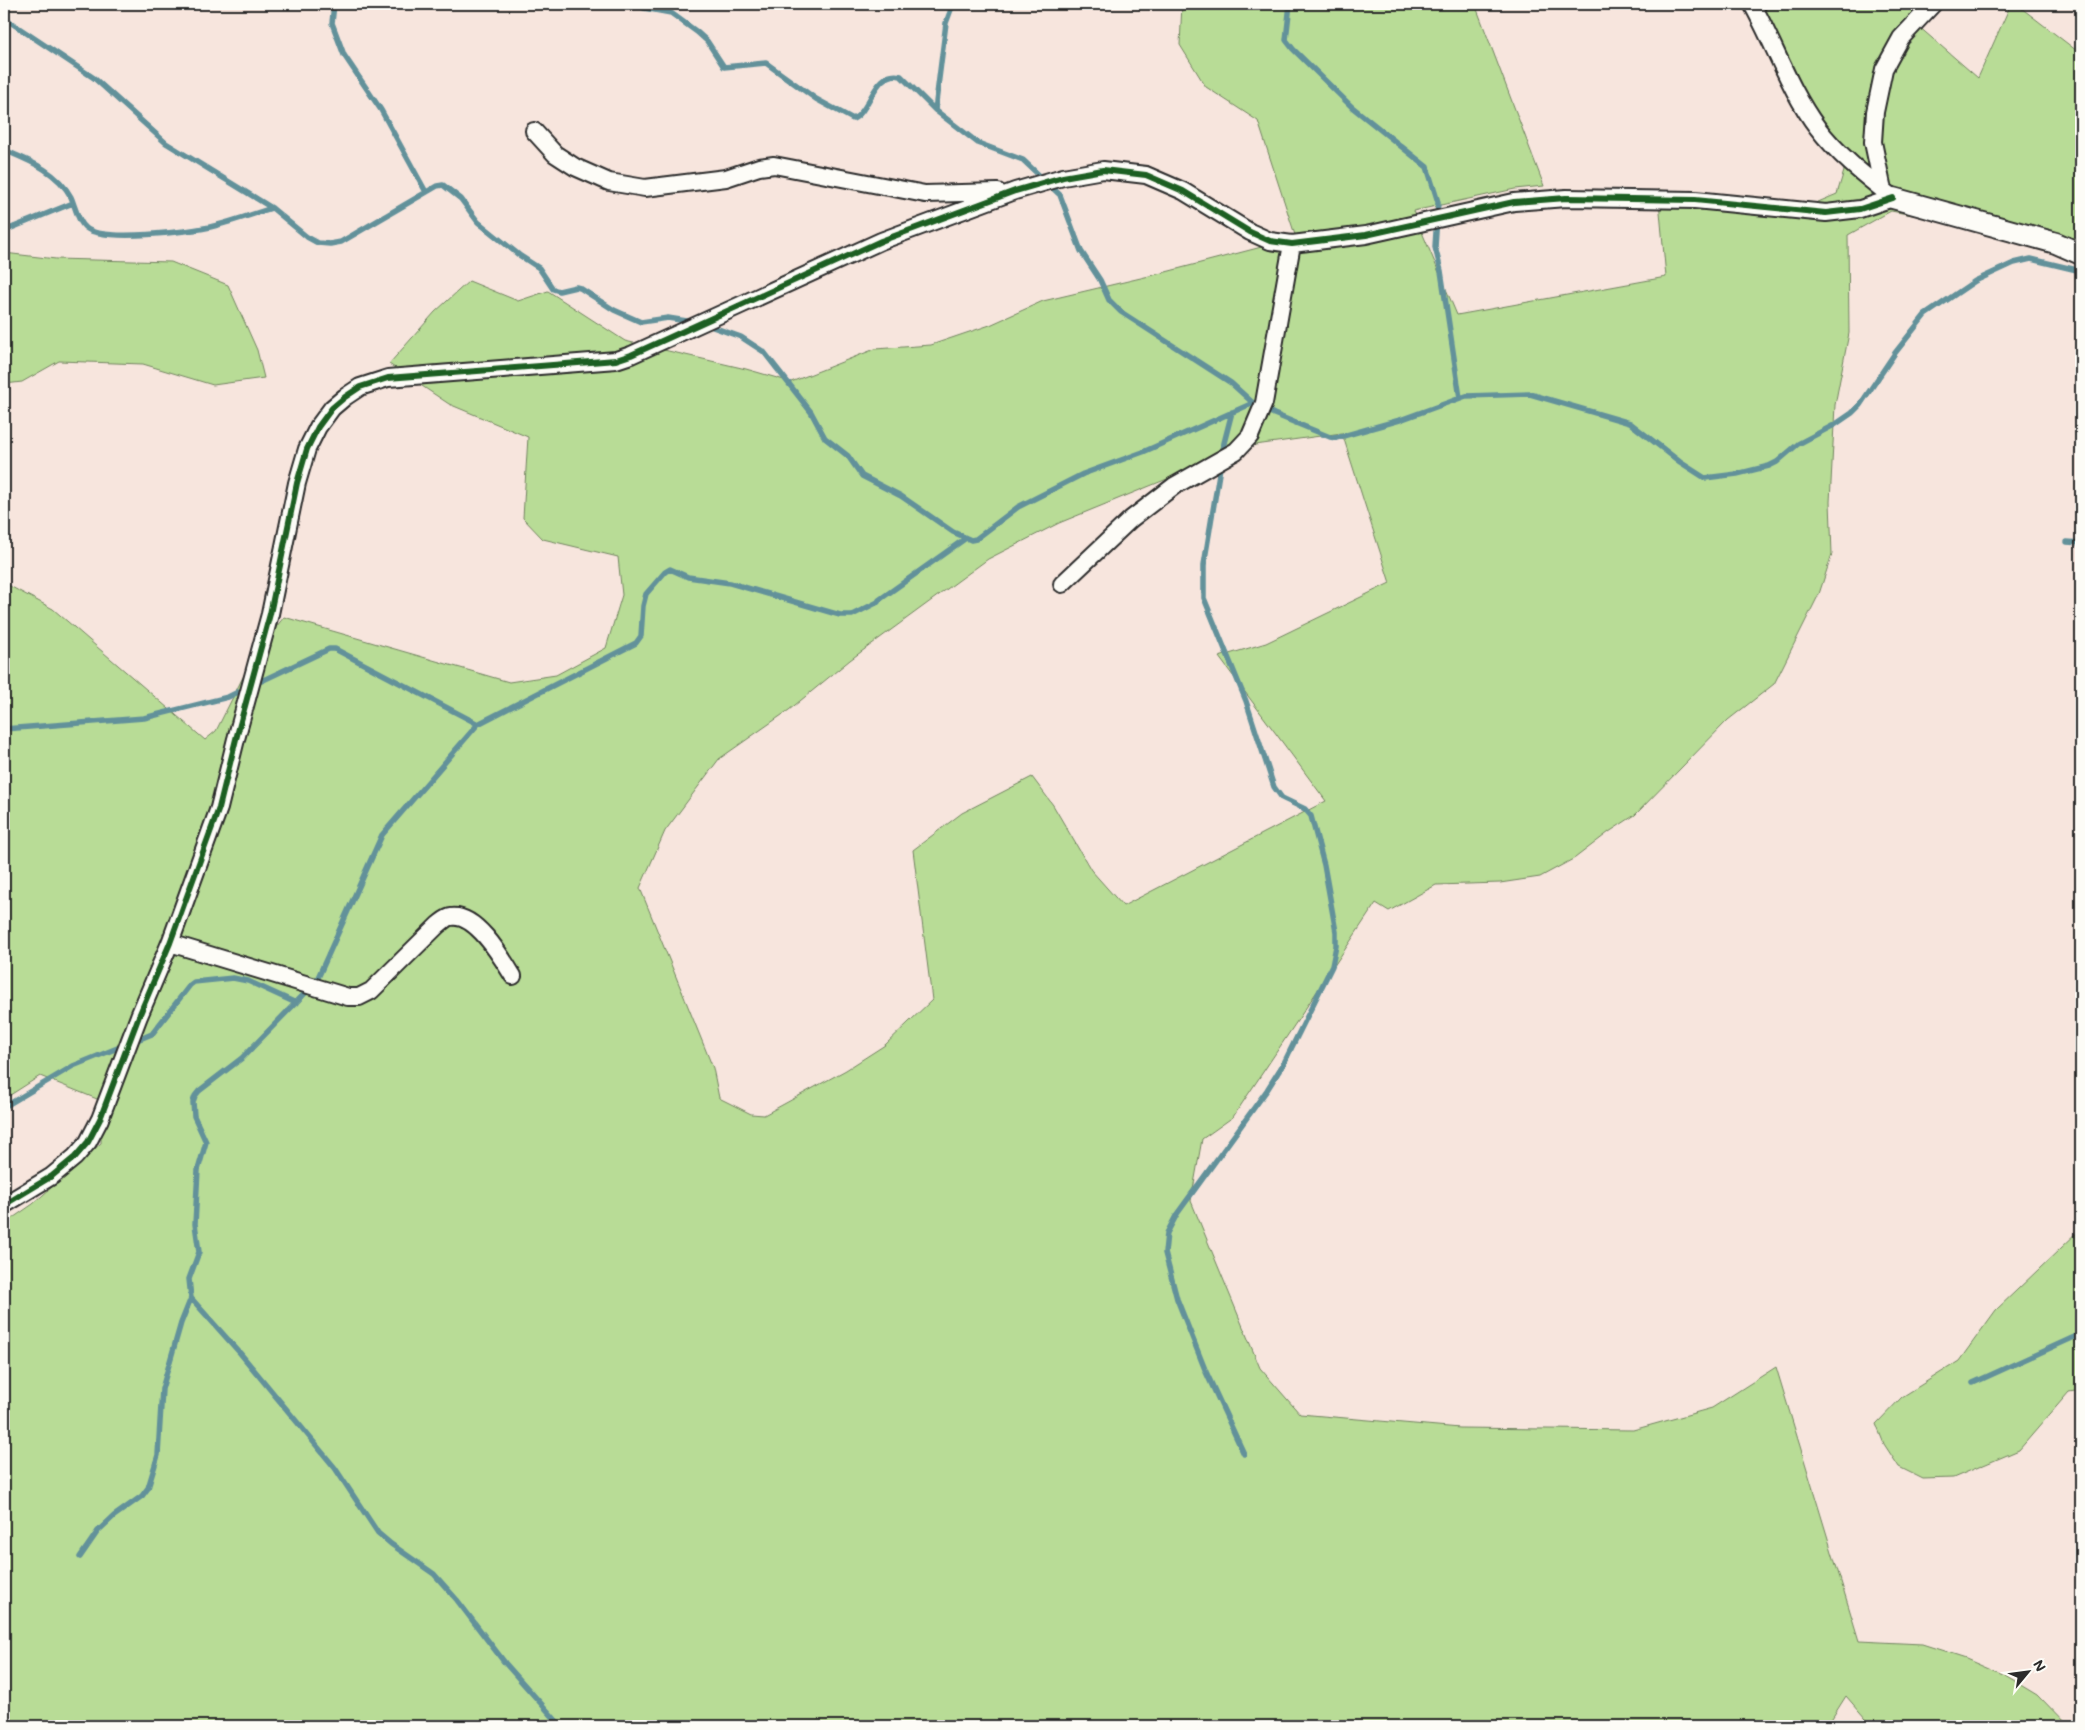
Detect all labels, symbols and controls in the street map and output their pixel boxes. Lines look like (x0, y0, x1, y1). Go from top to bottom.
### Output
north arrow (2002, 1648, 2052, 1698)
text: N (2029, 1656, 2051, 1675)

